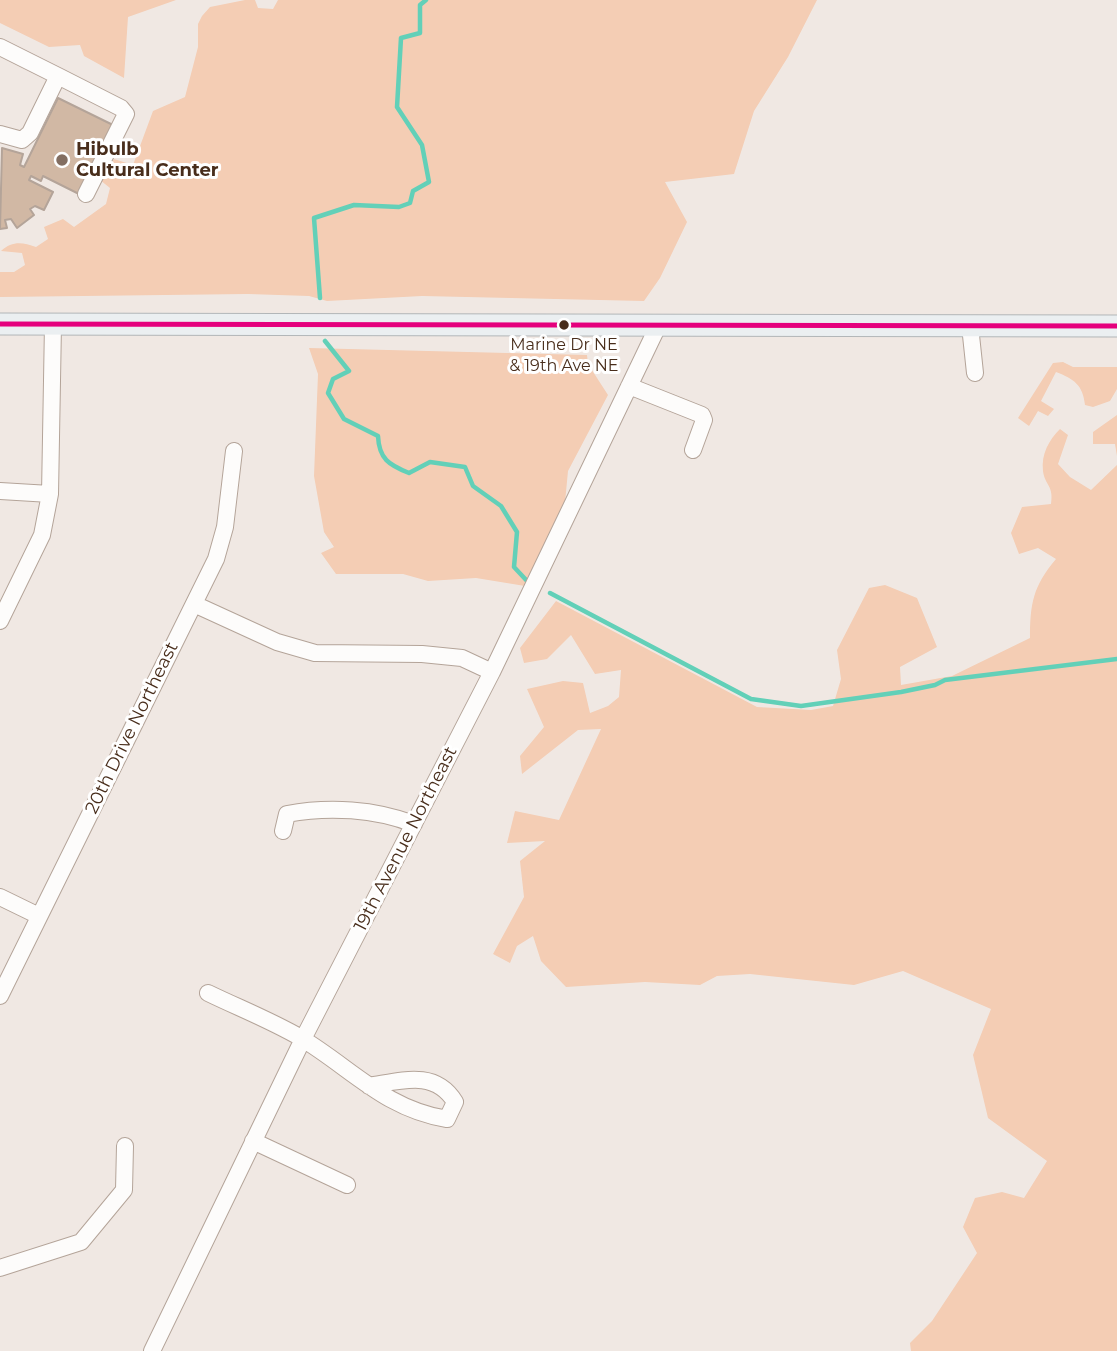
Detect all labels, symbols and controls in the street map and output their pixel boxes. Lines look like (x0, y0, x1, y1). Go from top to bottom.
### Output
place label: Hibulb Cultural Center (76, 139, 219, 182)
marker: Hibulb Cultural Center (54, 152, 70, 168)
marker: Marine Dr NE & 19th Ave NE (557, 318, 571, 332)
place label: Marine Dr NE & 19th Ave NE (509, 335, 619, 373)
street label: 20th Drive Northeast (81, 639, 183, 817)
street label: 19th Avenue Northeast (350, 743, 462, 935)

